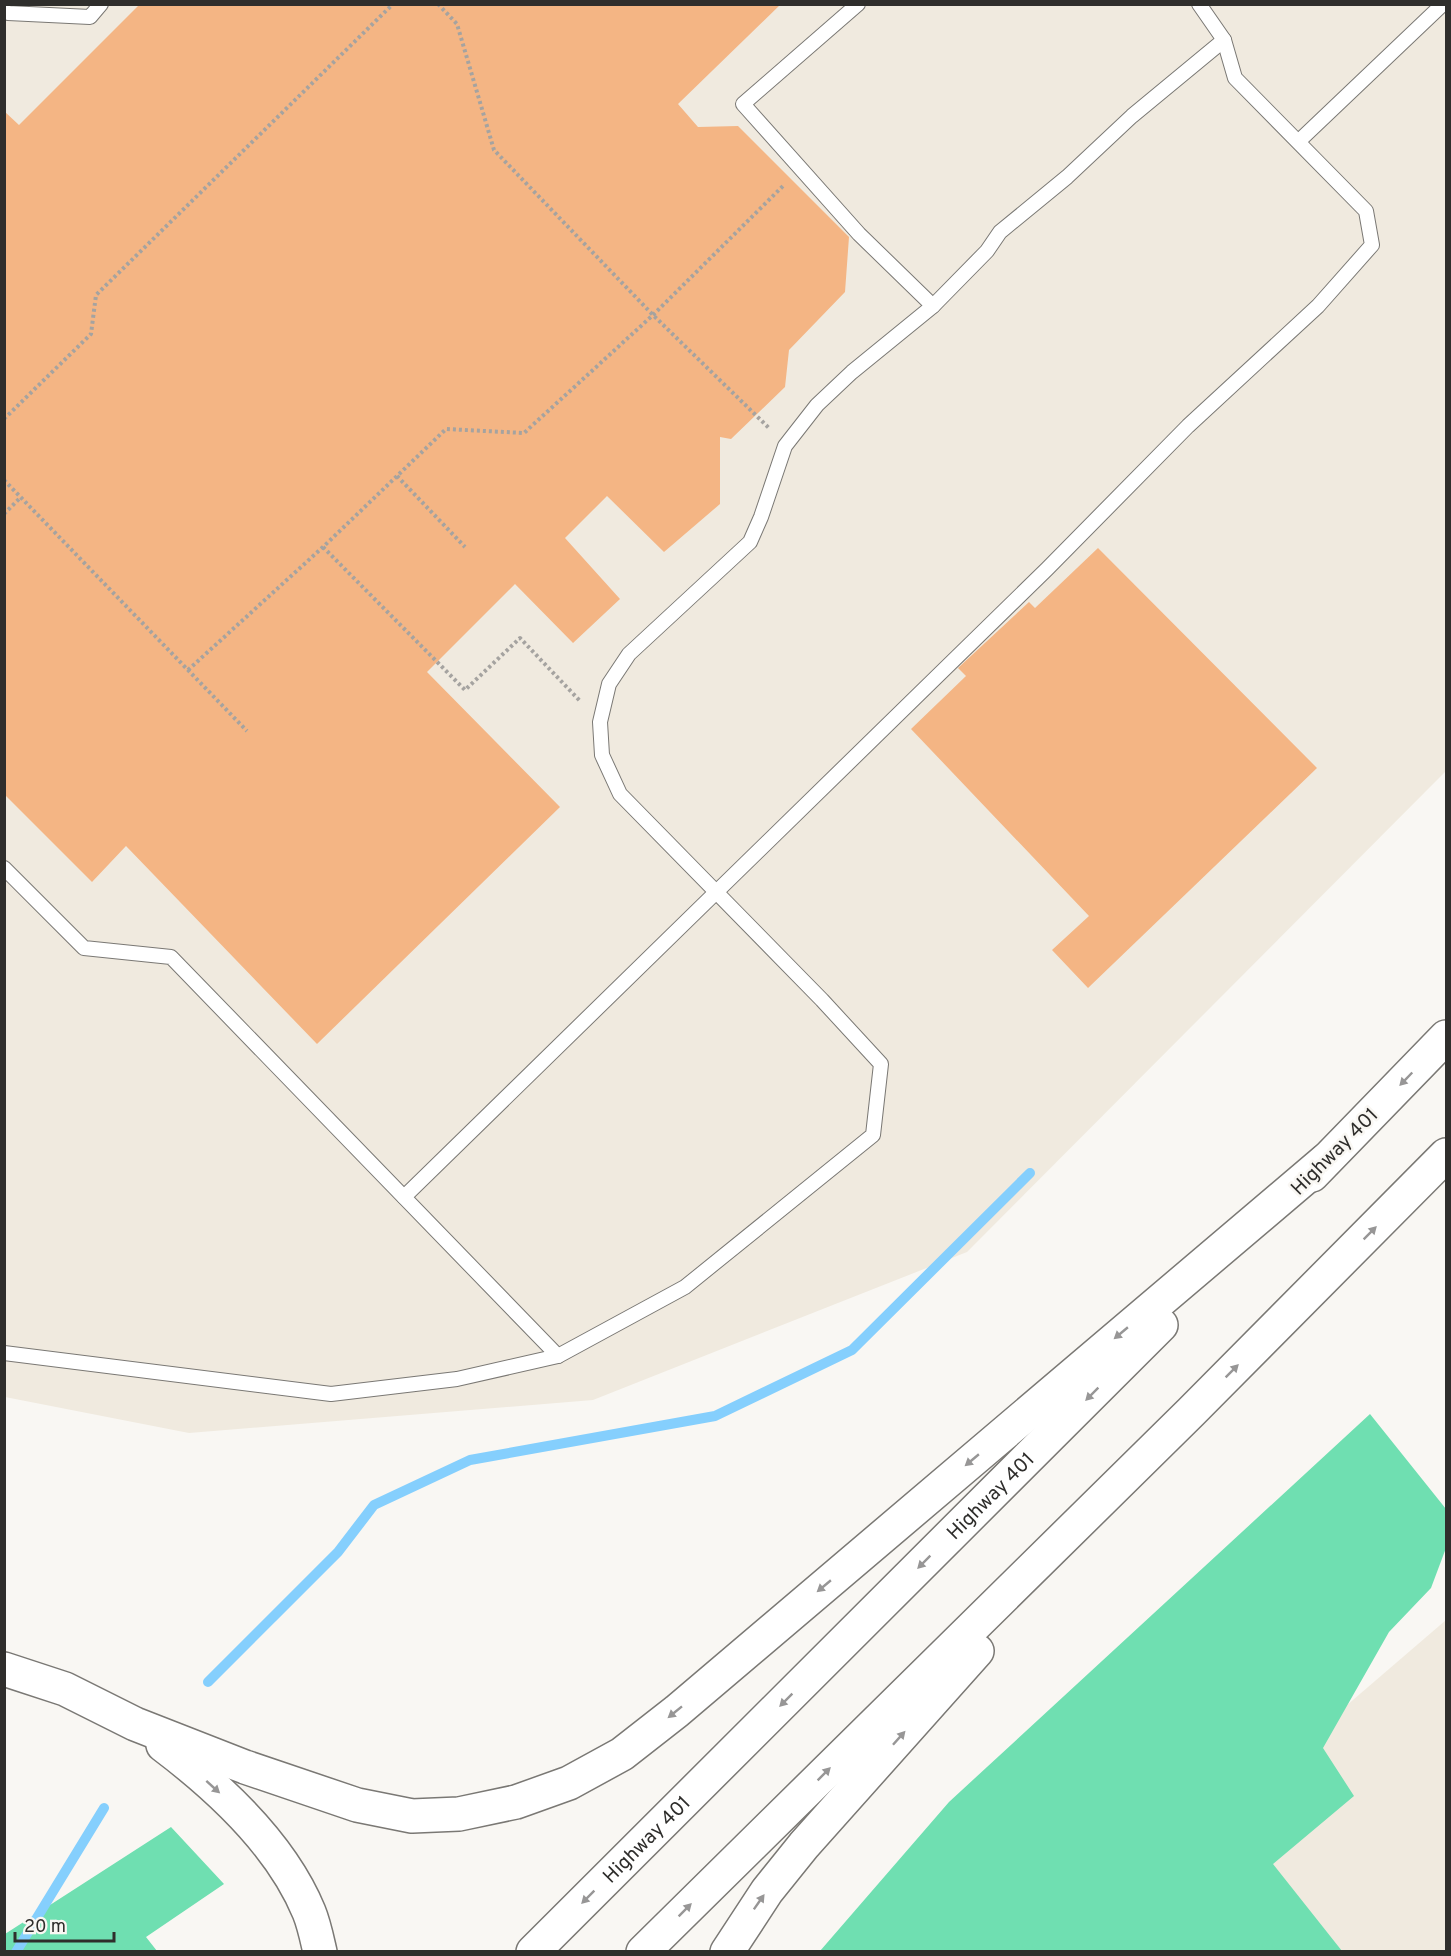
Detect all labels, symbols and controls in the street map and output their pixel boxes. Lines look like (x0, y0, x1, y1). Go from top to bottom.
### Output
one-way arrow (1399, 1072, 1413, 1086)
street label: Highway 401 (1286, 1103, 1385, 1202)
one-way arrow (1362, 1226, 1376, 1240)
one-way arrow (1113, 1327, 1129, 1340)
one-way arrow (1225, 1363, 1239, 1378)
one-way arrow (1085, 1387, 1099, 1401)
street label: Highway 401 (942, 1447, 1041, 1546)
one-way arrow (964, 1453, 980, 1466)
one-way arrow (917, 1554, 931, 1568)
one-way arrow (817, 1579, 832, 1592)
one-way arrow (779, 1692, 793, 1706)
one-way arrow (668, 1706, 683, 1718)
one-way arrow (892, 1731, 906, 1746)
one-way arrow (816, 1767, 830, 1781)
one-way arrow (205, 1780, 220, 1793)
street label: Highway 401 (598, 1791, 697, 1890)
one-way arrow (582, 1889, 596, 1903)
one-way arrow (753, 1895, 765, 1911)
one-way arrow (677, 1904, 691, 1918)
scale bar (15, 1905, 114, 1943)
text: 20 m (24, 1916, 66, 1939)

